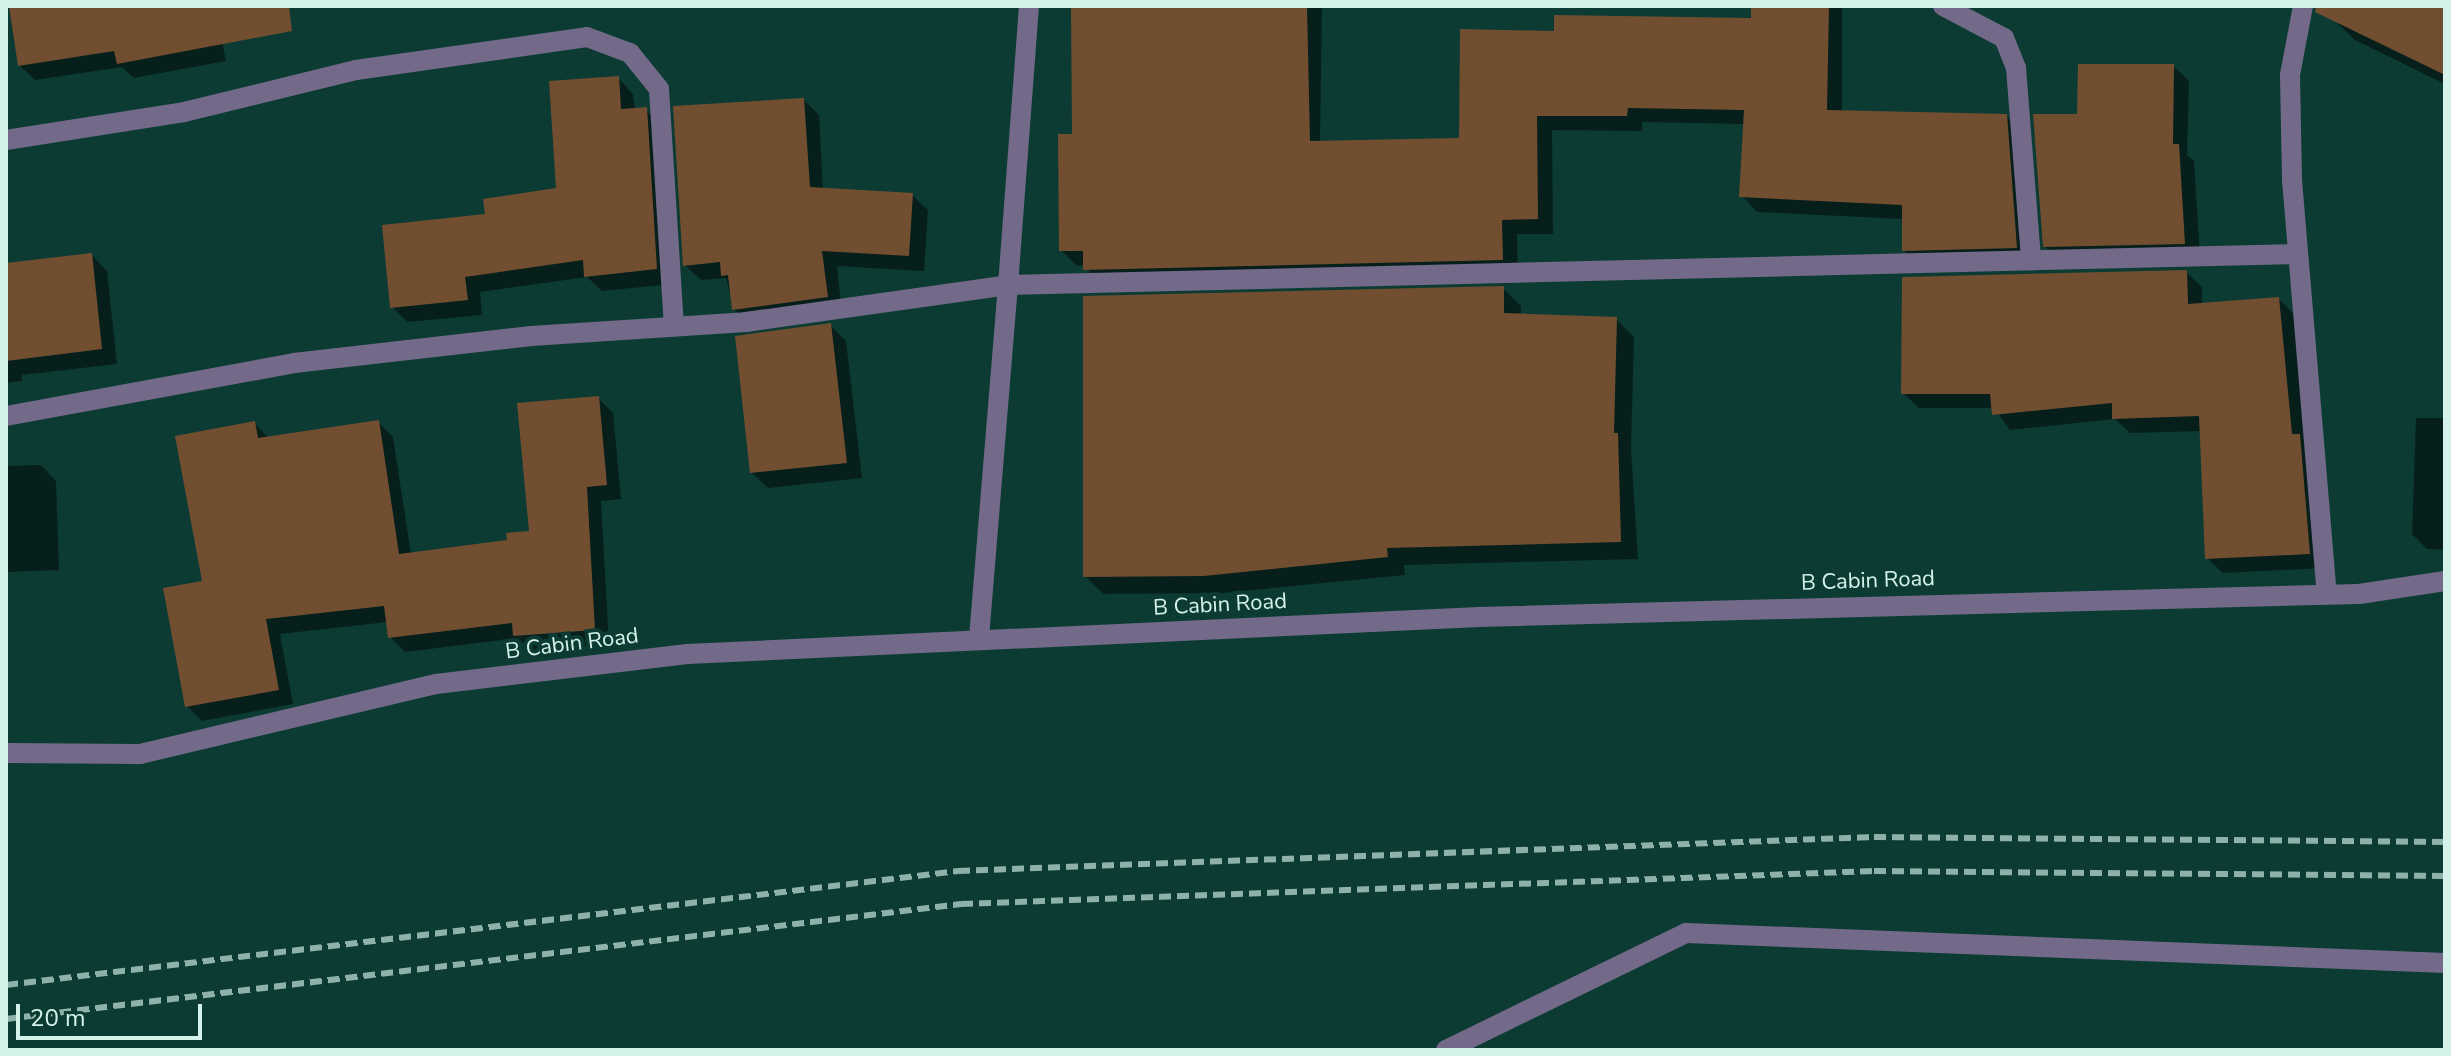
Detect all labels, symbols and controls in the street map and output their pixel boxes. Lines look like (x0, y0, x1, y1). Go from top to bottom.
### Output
street label: B Cabin Road (1801, 565, 1935, 597)
street label: B Cabin Road (1152, 588, 1288, 622)
street label: B Cabin Road (504, 623, 640, 665)
scale bar (20, 988, 206, 1038)
text: 20 m (30, 1002, 86, 1034)

